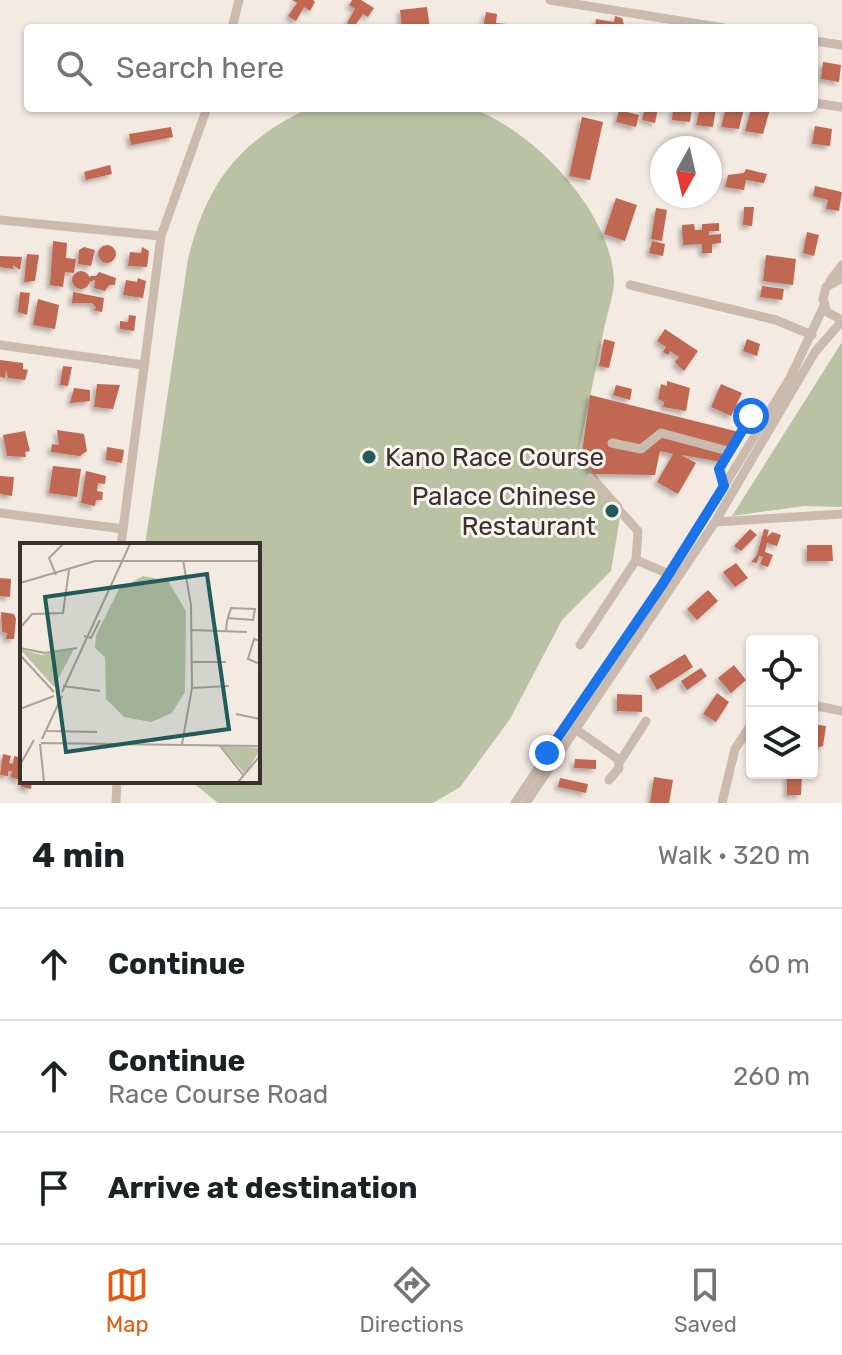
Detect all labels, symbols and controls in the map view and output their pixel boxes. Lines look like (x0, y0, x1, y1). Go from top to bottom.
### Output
search box (24, 24, 818, 112)
icon: search (52, 46, 96, 90)
text: Search here (116, 50, 284, 86)
north arrow (650, 136, 722, 208)
route start (733, 398, 769, 434)
place label: Kano Race Course (385, 442, 604, 473)
marker: Kano Race Course (360, 448, 378, 466)
place label: Palace Chinese Restaurant (412, 481, 596, 542)
marker: Palace Chinese Restaurant (603, 502, 621, 520)
inset map (20, 543, 260, 783)
map controls (746, 635, 818, 779)
button: locate (746, 635, 818, 707)
button: layers (746, 707, 818, 779)
route end (529, 735, 565, 771)
text: 4 min (32, 835, 125, 876)
text: Walk · 320 m (658, 840, 810, 871)
icon: ahead (32, 942, 76, 986)
text: Continue (108, 946, 245, 982)
text: 60 m (748, 949, 810, 980)
text: Continue (108, 1043, 245, 1079)
icon: ahead (32, 1054, 76, 1098)
text: 260 m (733, 1061, 810, 1092)
text: Race Course Road (108, 1079, 328, 1110)
icon: arrive (32, 1166, 76, 1210)
text: Arrive at destination (108, 1170, 418, 1206)
tab: Map (105, 1263, 149, 1338)
tab: Directions (359, 1263, 464, 1338)
tab: Saved (674, 1263, 737, 1338)

